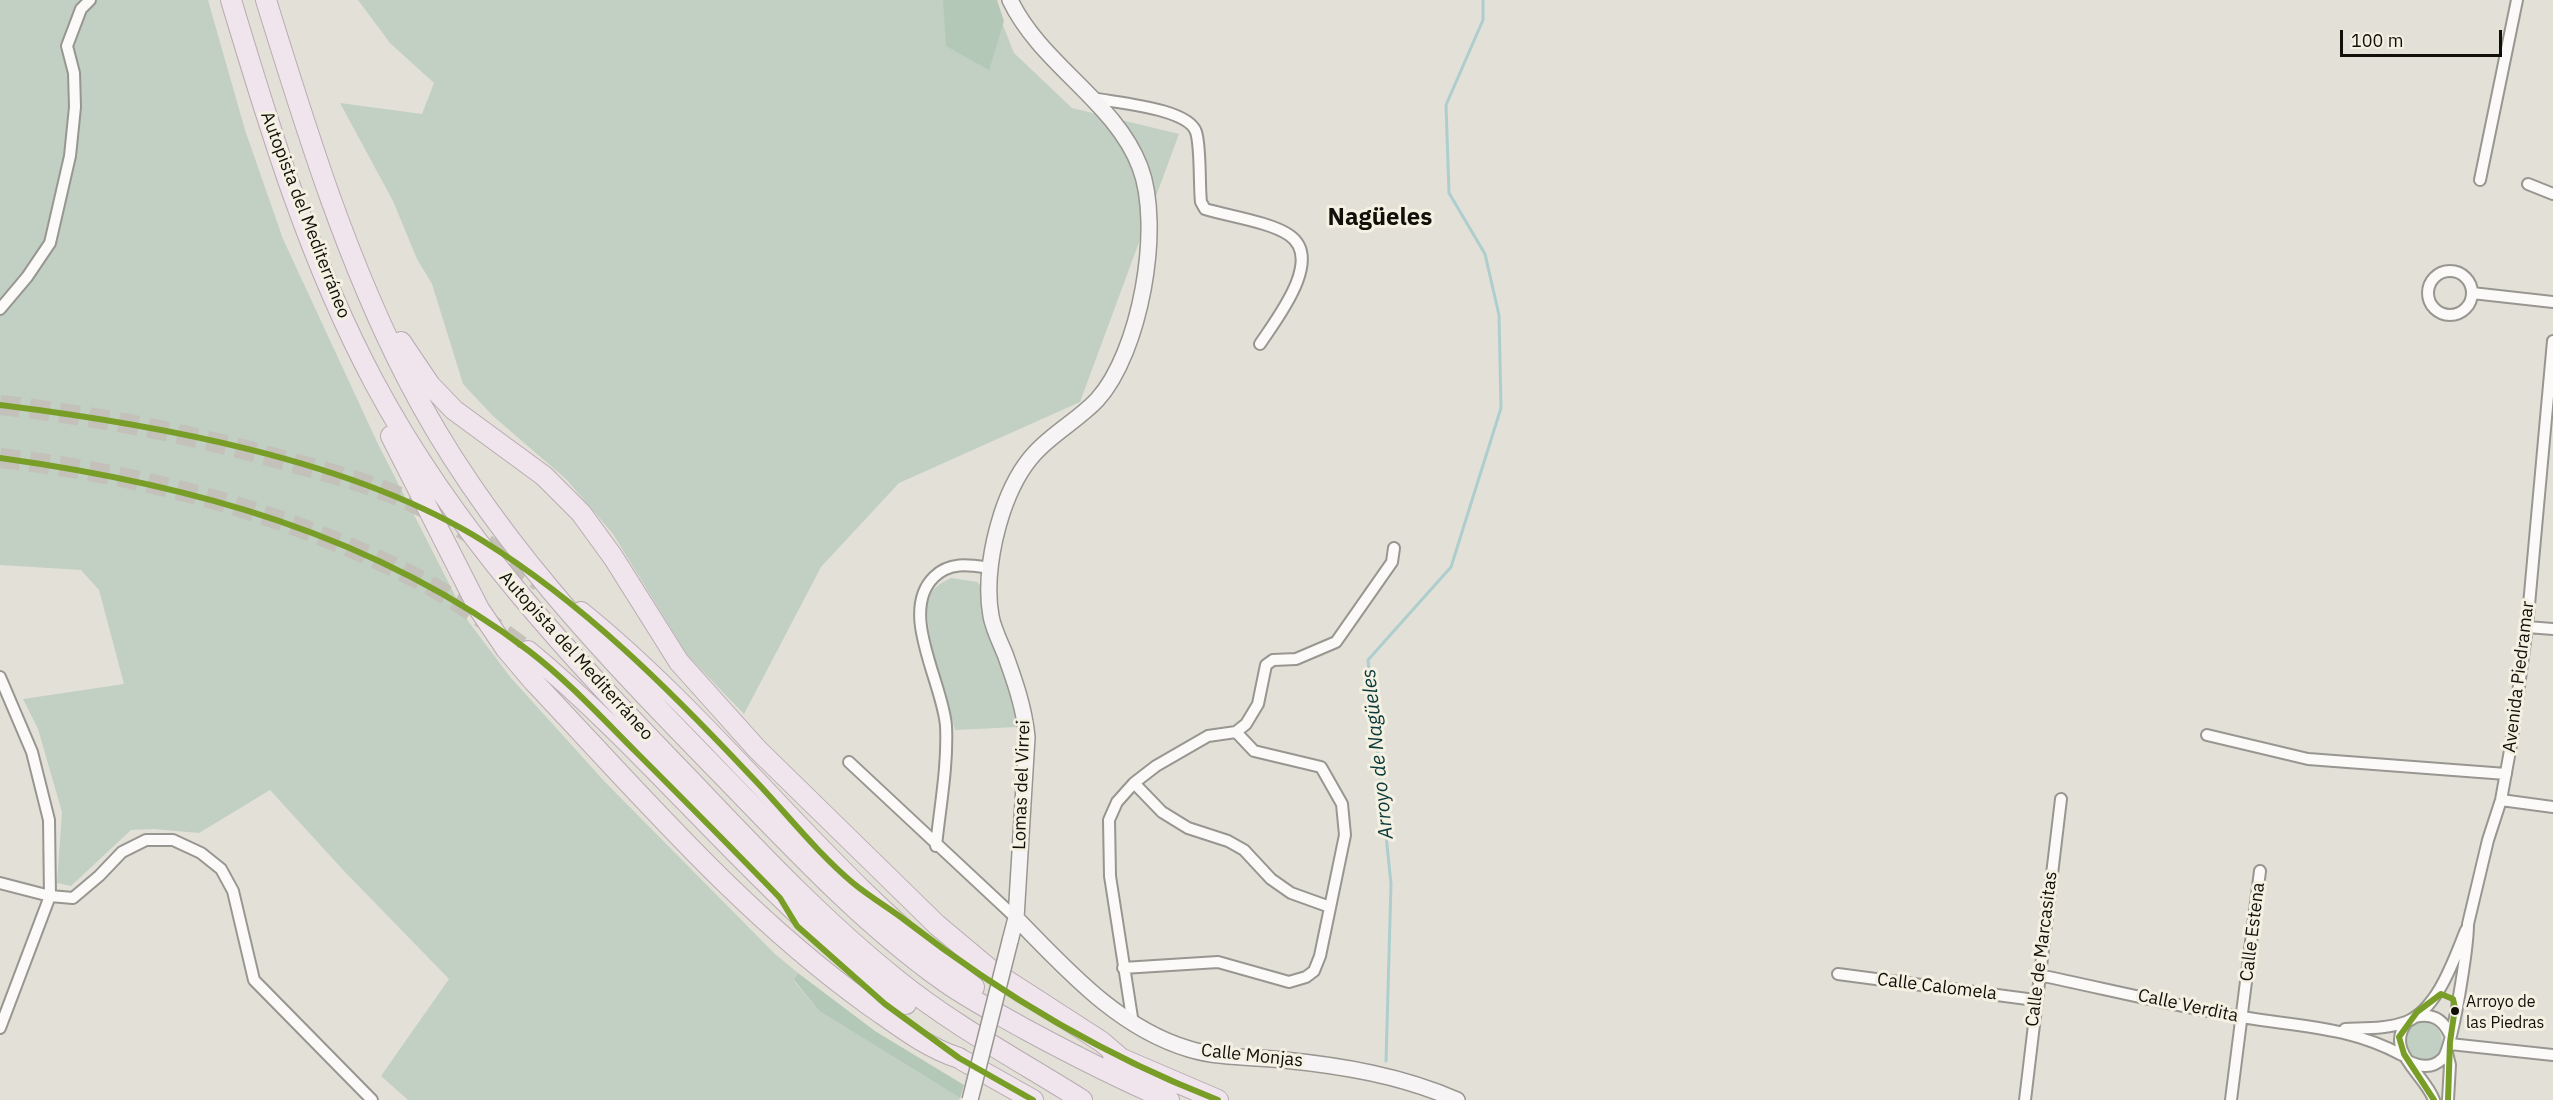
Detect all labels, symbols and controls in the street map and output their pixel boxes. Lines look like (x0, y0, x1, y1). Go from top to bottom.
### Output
scale bar (2343, 18, 2505, 56)
text: 100 m (2351, 29, 2403, 52)
street label: Autopista del Mediterráneo (256, 109, 354, 321)
district label: Nagüeles (1328, 204, 1432, 232)
street label: Autopista del Mediterráneo (494, 567, 658, 745)
street label: Avenida Piedramar (2499, 600, 2539, 754)
water label: Arroyo de Nagüeles (1357, 668, 1399, 840)
street label: Lomas del Virrei (1009, 720, 1035, 850)
street label: Calle de Marcasitas (2022, 870, 2062, 1028)
street label: Calle Estena (2236, 881, 2270, 983)
street label: Calle Calomela (1876, 969, 1998, 1005)
street label: Calle Verdita (2136, 985, 2240, 1027)
place label: Arroyo de las Piedras (2466, 992, 2544, 1030)
marker: Arroyo de las Piedras (2449, 1005, 2461, 1017)
street label: Calle Monjas (1200, 1040, 1304, 1072)

